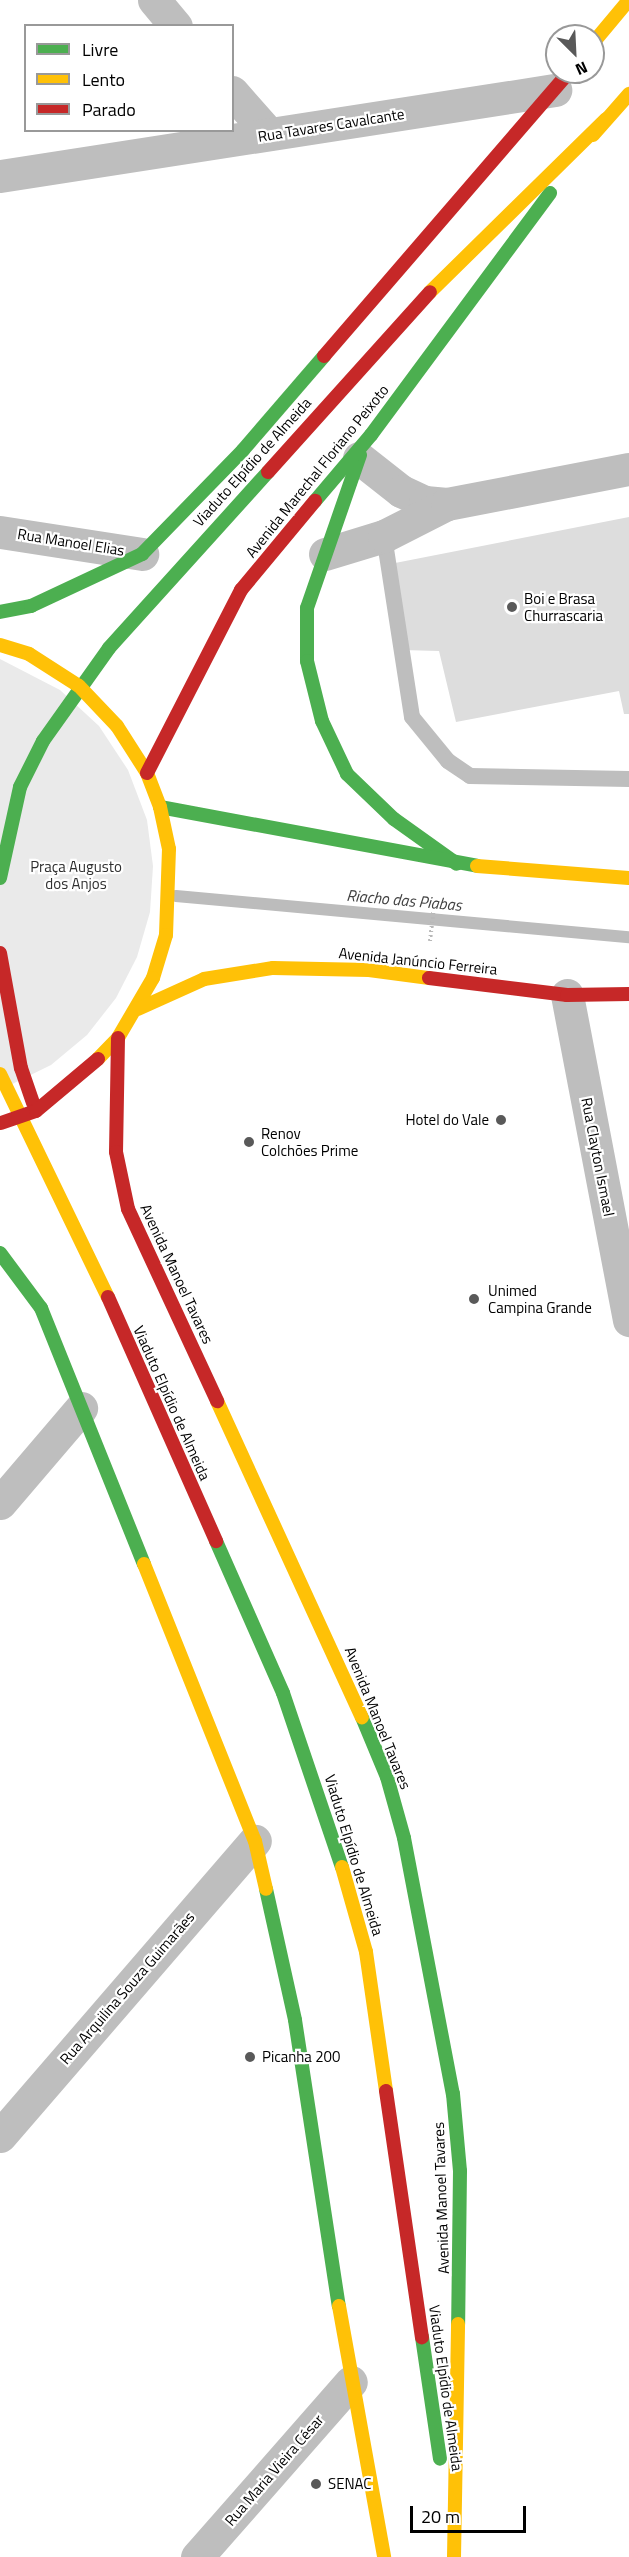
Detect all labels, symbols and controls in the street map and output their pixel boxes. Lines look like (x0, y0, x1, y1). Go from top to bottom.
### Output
legend (24, 24, 234, 132)
north arrow (545, 24, 605, 84)
text: Livre (82, 36, 118, 63)
text: N (572, 55, 591, 82)
text: Lento (82, 66, 125, 93)
text: Parado (82, 96, 136, 123)
street label: Rua Tavares Cavalcante (256, 105, 406, 145)
street label: Avenida Marechal Floriano Peixoto (242, 381, 392, 561)
street label: Viaduto Elpídio de Almeida (189, 394, 315, 530)
street label: Rua Manoel Elias (16, 525, 126, 559)
place label: Boi e Brasa Churrascaria (524, 589, 603, 624)
marker: Boi e Brasa Churrascaria (505, 600, 519, 614)
park label: Praça Augusto dos Anjos (30, 857, 122, 892)
water label: Riacho das Piabas (346, 885, 462, 915)
street label: Avenida Janúncio Ferreira (338, 944, 498, 978)
street label: Rua Clayton Ismael (578, 1096, 618, 1218)
place label: Hotel do Vale (405, 1111, 489, 1129)
marker: Hotel do Vale (494, 1113, 508, 1127)
place label: Renov Colchões Prime (261, 1124, 358, 1159)
marker: Renov Colchões Prime (242, 1135, 256, 1149)
street label: Avenida Manoel Tavares (137, 1201, 217, 1347)
place label: Unimed Campina Grande (488, 1281, 592, 1316)
marker: Unimed Campina Grande (465, 1290, 483, 1308)
street label: Viaduto Elpídio de Almeida (130, 1323, 214, 1483)
street label: Avenida Manoel Tavares (341, 1644, 415, 1792)
street label: Viaduto Elpídio de Almeida (321, 1772, 387, 1938)
street label: Rua Arquilina Souza Guimarães (56, 1908, 198, 2068)
place label: Picanha 200 (262, 2048, 340, 2066)
marker: Picanha 200 (243, 2050, 257, 2064)
street label: Avenida Manoel Tavares (429, 2122, 453, 2274)
street label: Viaduto Elpídio de Almeida (425, 2304, 467, 2472)
street label: Rua Maria Vieira César (221, 2411, 327, 2529)
place label: SENAC (328, 2475, 371, 2493)
marker: SENAC (309, 2477, 323, 2491)
scale bar (413, 2494, 528, 2532)
text: 20 m (421, 2503, 460, 2530)

